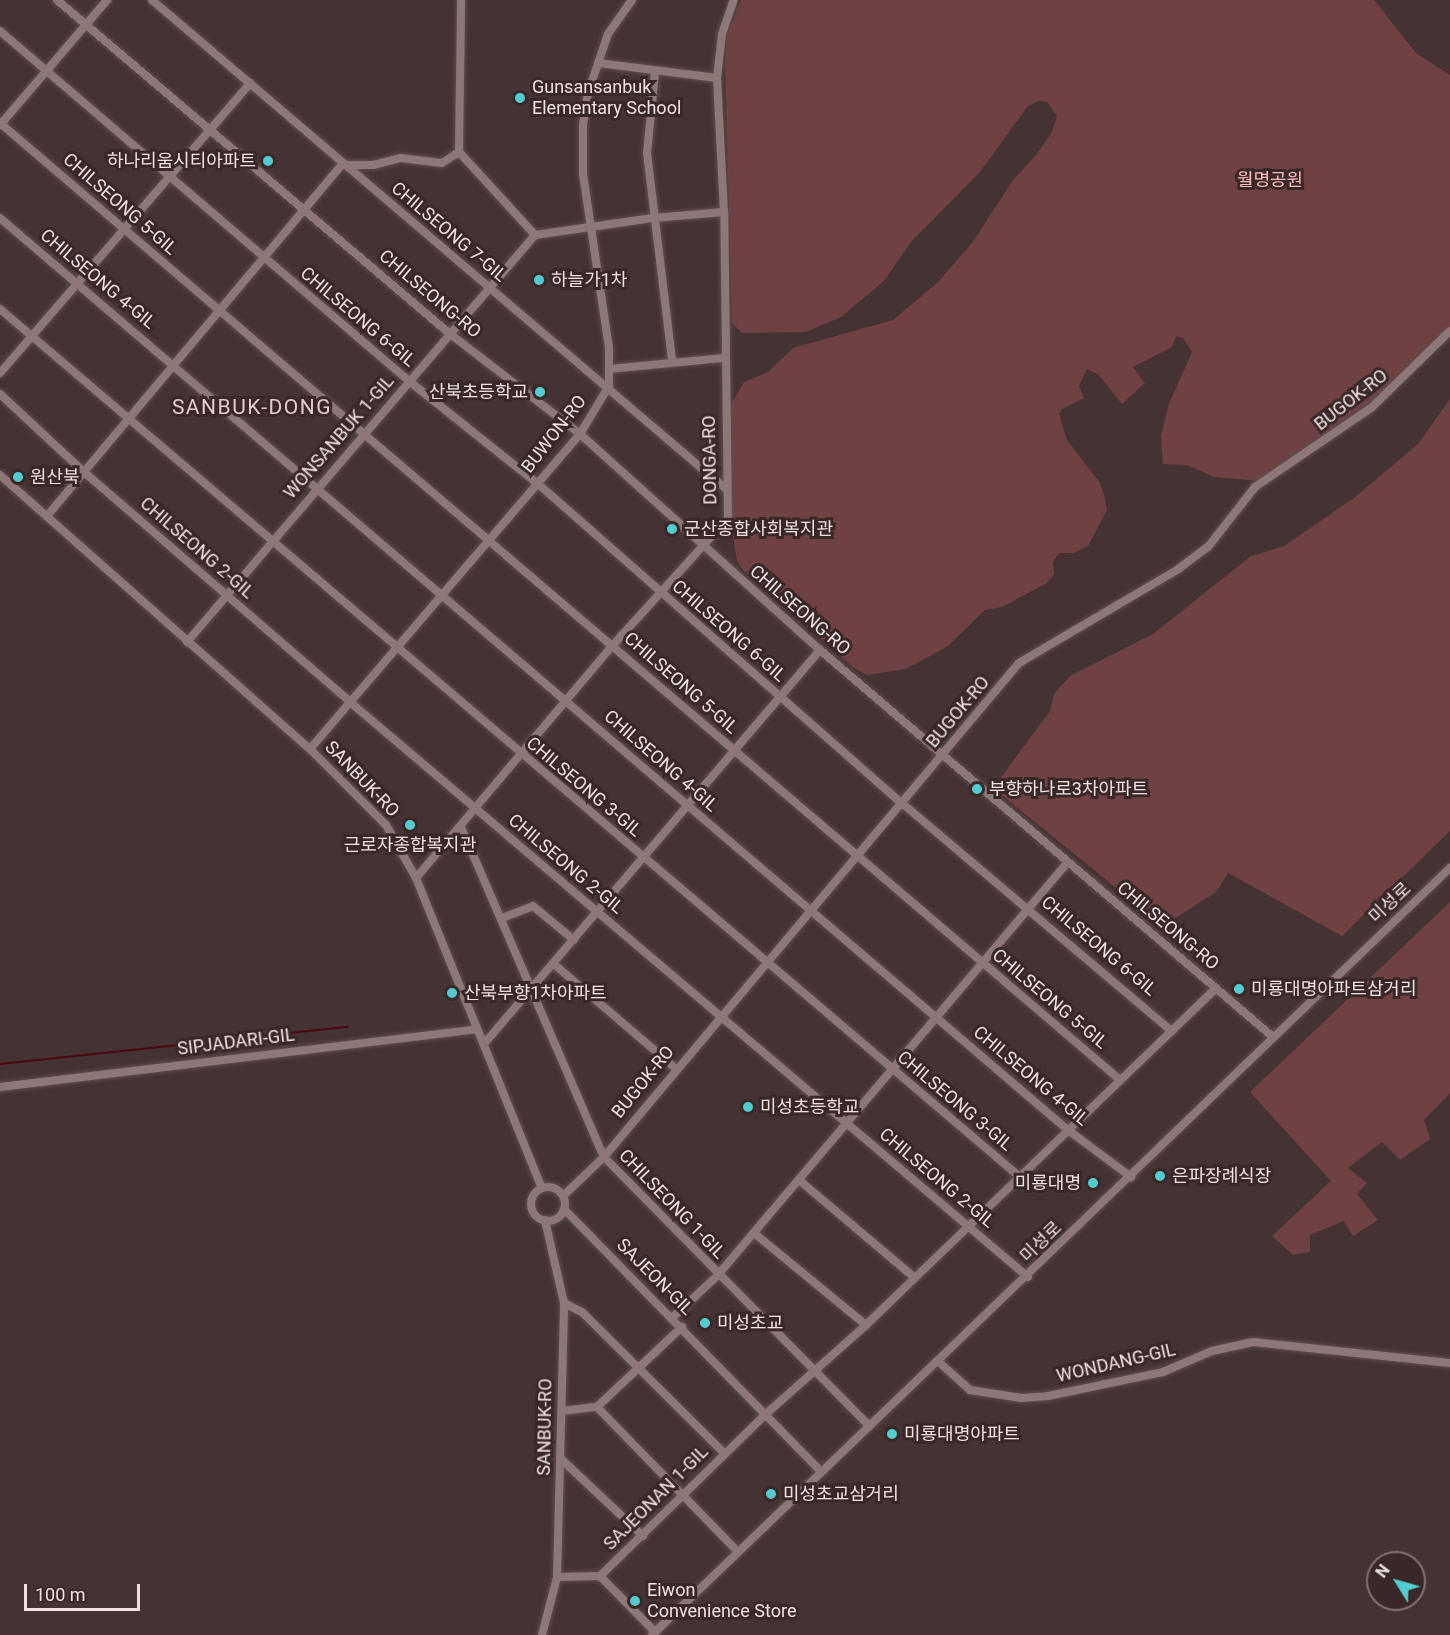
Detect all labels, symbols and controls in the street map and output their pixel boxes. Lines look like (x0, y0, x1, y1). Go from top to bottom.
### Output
place label: Gunsansanbuk Elementary School (532, 77, 681, 119)
marker: Gunsansanbuk Elementary School (513, 91, 527, 105)
street label: CHILSEONG 5-GIL (59, 149, 181, 259)
place label: 하나리움시티아파트 (107, 150, 256, 172)
marker: 하나리움시티아파트 (261, 154, 275, 168)
park label: 월명공원 (1237, 169, 1303, 191)
street label: CHILSEONG 7-GIL (387, 177, 511, 287)
street label: CHILSEONG 4-GIL (36, 224, 160, 334)
street label: CHILSEONG-RO (375, 245, 485, 343)
street label: CHILSEONG 6-GIL (296, 262, 420, 372)
place label: 하늘가1차 (551, 269, 627, 291)
marker: 하늘가1차 (532, 273, 546, 287)
street label: BUGOK-RO (1310, 365, 1392, 435)
street label: WONSANBUK 1-GIL (279, 371, 399, 503)
place label: 산북초등학교 (429, 381, 528, 403)
marker: 산북초등학교 (533, 385, 547, 399)
street label: BUWON-RO (517, 391, 591, 477)
district label: SANBUK-DONG (172, 394, 332, 420)
street label: DONGA-RO (698, 415, 722, 505)
place label: 원산북 (30, 466, 80, 488)
marker: 원산북 (11, 470, 25, 484)
street label: CHILSEONG 2-GIL (136, 493, 258, 603)
place label: 군산종합사회복지관 (684, 518, 833, 540)
marker: 군산종합사회복지관 (665, 522, 679, 536)
street label: CHILSEONG-RO (745, 561, 855, 659)
street label: CHILSEONG 6-GIL (668, 576, 790, 686)
street label: CHILSEONG 5-GIL (620, 628, 742, 738)
street label: BUGOK-RO (922, 672, 994, 752)
street label: CHILSEONG 4-GIL (600, 706, 722, 816)
street label: CHILSEONG 3-GIL (522, 732, 646, 842)
street label: SANBUK-RO (320, 736, 404, 822)
place label: 부향하나로3차아파트 (989, 778, 1148, 800)
marker: 부향하나로3차아파트 (970, 782, 984, 796)
street label: CHILSEONG 2-GIL (504, 809, 628, 919)
marker: 근로자종합복지관 (403, 818, 417, 832)
place label: 근로자종합복지관 (344, 834, 476, 856)
street label: CHILSEONG-RO (1113, 877, 1223, 975)
street label: 미성로 (1364, 878, 1416, 928)
street label: CHILSEONG 6-GIL (1037, 891, 1161, 1001)
street label: CHILSEONG 5-GIL (988, 944, 1112, 1054)
place label: 미룡대명아파트삼거리 (1251, 978, 1417, 1000)
place label: 산북부향1차아파트 (464, 982, 607, 1004)
marker: 미룡대명아파트삼거리 (1232, 982, 1246, 996)
marker: 산북부향1차아파트 (445, 986, 459, 1000)
street label: CHILSEONG 4-GIL (969, 1021, 1093, 1131)
street label: SIPJADARI-GIL (176, 1024, 296, 1060)
street label: BUGOK-RO (607, 1042, 679, 1122)
street label: CHILSEONG 3-GIL (893, 1046, 1017, 1156)
place label: 미성초등학교 (760, 1096, 859, 1118)
marker: 미성초등학교 (741, 1100, 755, 1114)
street label: CHILSEONG 2-GIL (875, 1123, 999, 1233)
street label: CHILSEONG 1-GIL (614, 1145, 730, 1263)
place label: 은파장례식장 (1172, 1165, 1271, 1187)
marker: 은파장례식장 (1153, 1169, 1167, 1183)
place label: 미룡대명 (1015, 1172, 1081, 1194)
marker: 미룡대명 (1086, 1176, 1100, 1190)
street label: 미성로 (1016, 1217, 1066, 1267)
street label: SAJEON-GIL (612, 1234, 698, 1320)
place label: 미성초교 (717, 1312, 783, 1334)
marker: 미성초교 (698, 1316, 712, 1330)
street label: WONDANG-GIL (1054, 1339, 1178, 1387)
street label: SANBUK-RO (533, 1378, 557, 1476)
place label: 미룡대명아파트 (904, 1423, 1020, 1445)
marker: 미룡대명아파트 (885, 1427, 899, 1441)
street label: SAJEONAN 1-GIL (599, 1441, 713, 1555)
place label: 미성초교삼거리 (783, 1483, 899, 1505)
marker: 미성초교삼거리 (764, 1487, 778, 1501)
north arrow (1366, 1551, 1426, 1611)
text: N (1372, 1561, 1394, 1581)
scale bar (27, 1572, 142, 1610)
place label: Eiwon Convenience Store (647, 1580, 796, 1622)
text: 100 m (35, 1584, 86, 1605)
marker: Eiwon Convenience Store (628, 1594, 642, 1608)

